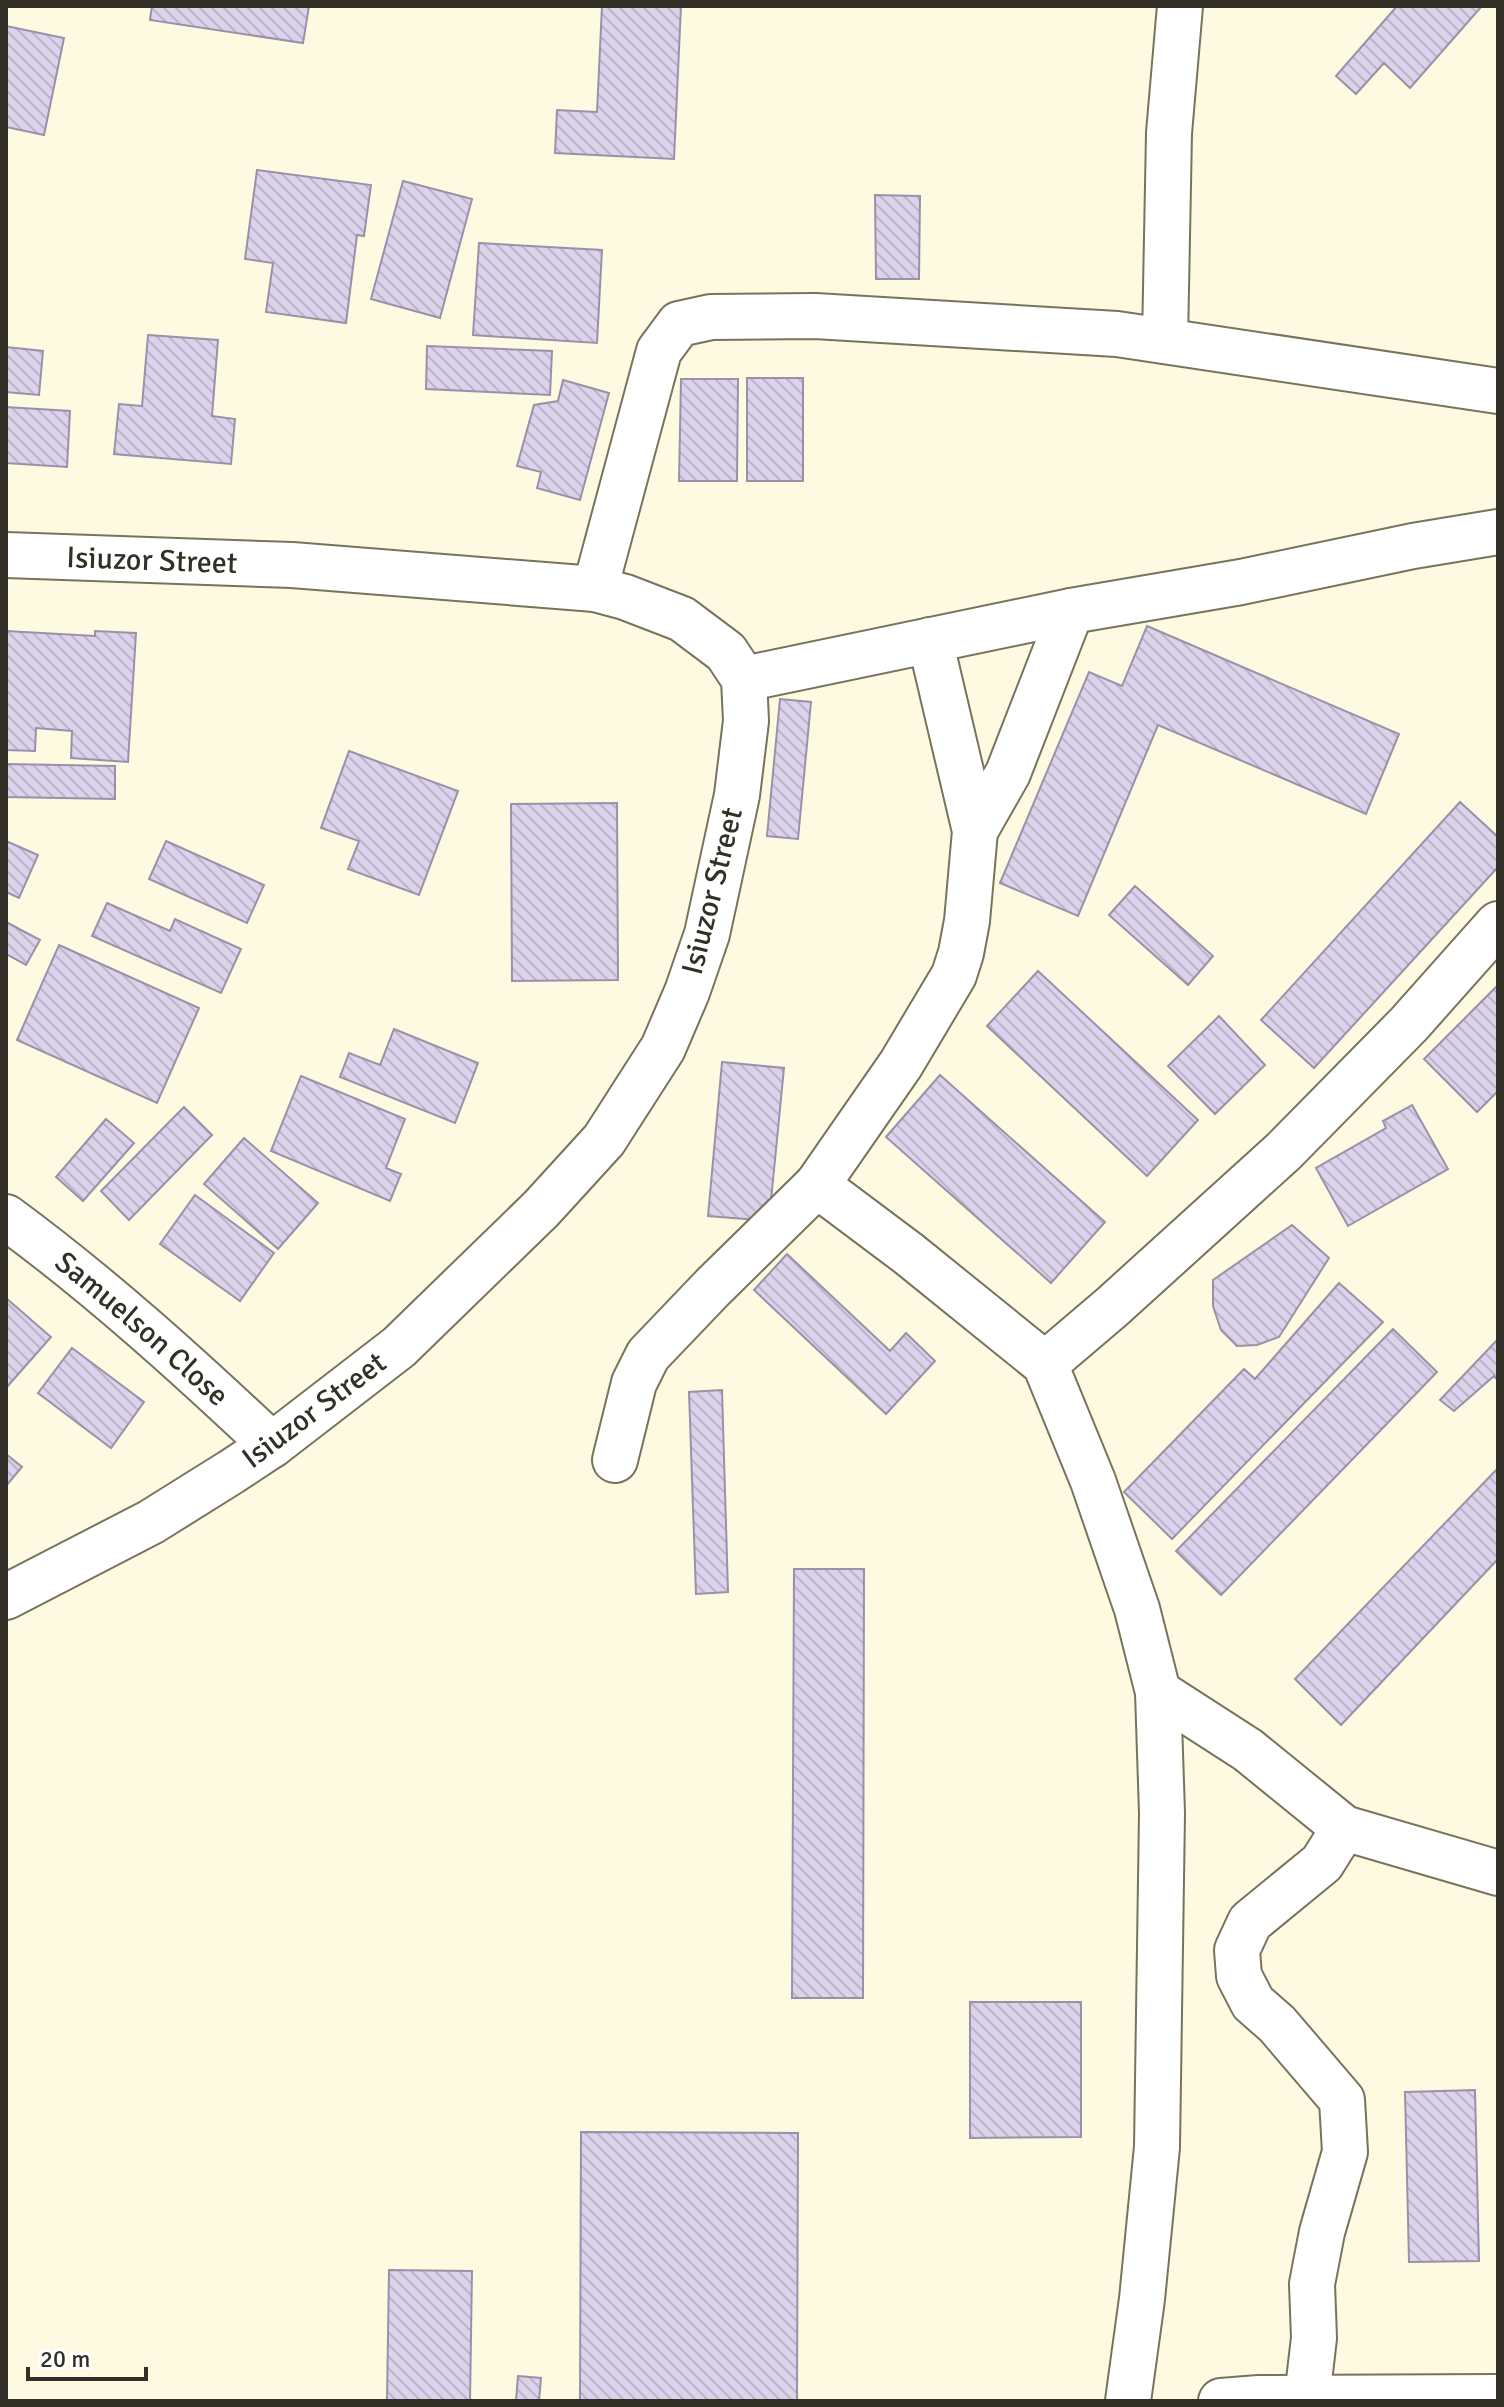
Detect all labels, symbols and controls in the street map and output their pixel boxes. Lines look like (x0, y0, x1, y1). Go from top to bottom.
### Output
street label: Isiuzor Street (66, 539, 238, 582)
street label: Isiuzor Street (674, 804, 751, 979)
street label: Samuelson Close (47, 1244, 236, 1414)
street label: Isiuzor Street (235, 1344, 394, 1477)
scale bar (28, 2331, 146, 2381)
text: 20 m (40, 2344, 90, 2374)

